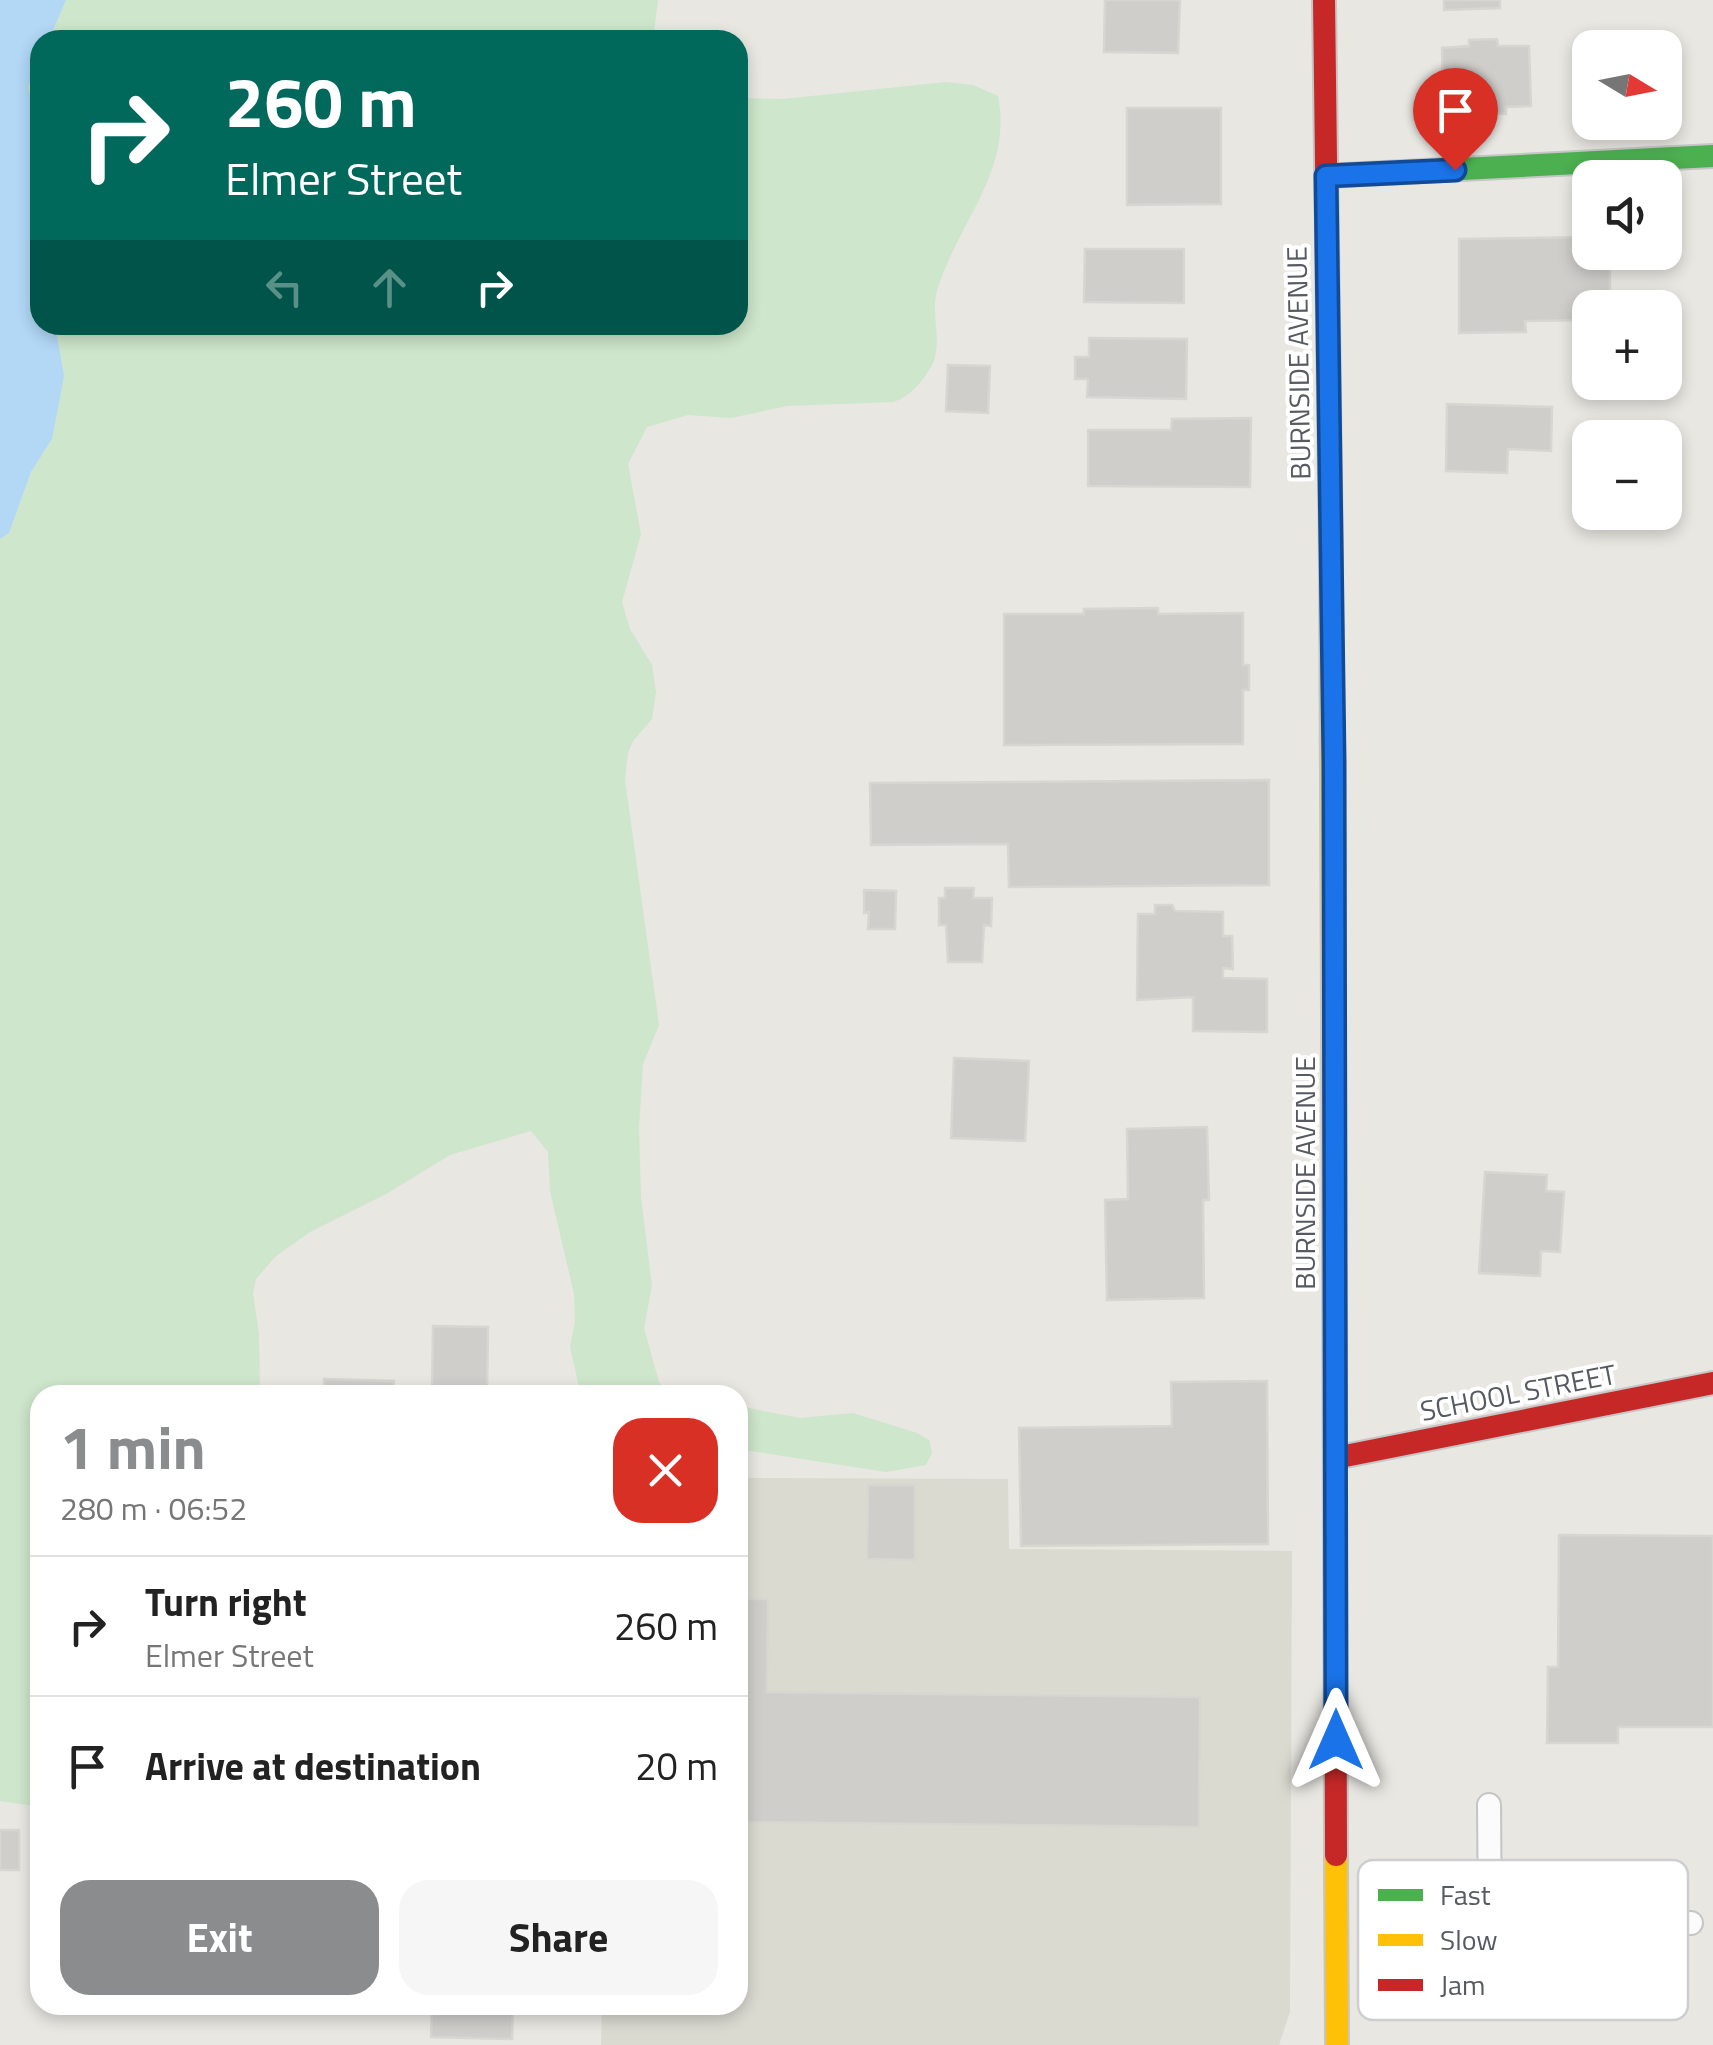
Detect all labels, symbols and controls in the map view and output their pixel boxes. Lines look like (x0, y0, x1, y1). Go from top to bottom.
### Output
north arrow (1572, 30, 1682, 140)
map controls (1572, 30, 1682, 530)
text: 260 m (225, 48, 417, 154)
pin (1413, 68, 1498, 171)
icon: right (60, 70, 190, 200)
icon: arrive (1428, 83, 1483, 138)
text: Elmer Street (225, 144, 462, 212)
button: sound (1572, 160, 1682, 270)
street label: BURNSIDE AVENUE (1274, 246, 1322, 480)
icon: left (257, 260, 312, 315)
icon: ahead (362, 260, 417, 315)
icon: right (467, 260, 522, 315)
button: + (1572, 290, 1682, 400)
button: − (1572, 420, 1682, 530)
street label: BURNSIDE AVENUE (1283, 1056, 1326, 1290)
street label: SCHOOL STREET (1416, 1352, 1620, 1432)
text: 1 min (60, 1401, 206, 1492)
button: close (613, 1418, 718, 1523)
text: 280 m · 06:52 (60, 1484, 247, 1532)
text: Turn right (145, 1573, 307, 1631)
text: 260 m (614, 1597, 718, 1655)
icon: right (60, 1599, 115, 1654)
text: Elmer Street (145, 1631, 314, 1679)
position arrow (1284, 1688, 1388, 1792)
text: Arrive at destination (145, 1737, 481, 1795)
text: 20 m (635, 1737, 718, 1795)
icon: arrive (60, 1739, 115, 1794)
legend (1358, 1860, 1688, 2020)
text: Fast (1440, 1873, 1491, 1916)
button: Exit (60, 1880, 379, 1995)
button: Share (399, 1880, 718, 1995)
text: Slow (1440, 1918, 1498, 1961)
text: Jam (1440, 1963, 1486, 2006)

